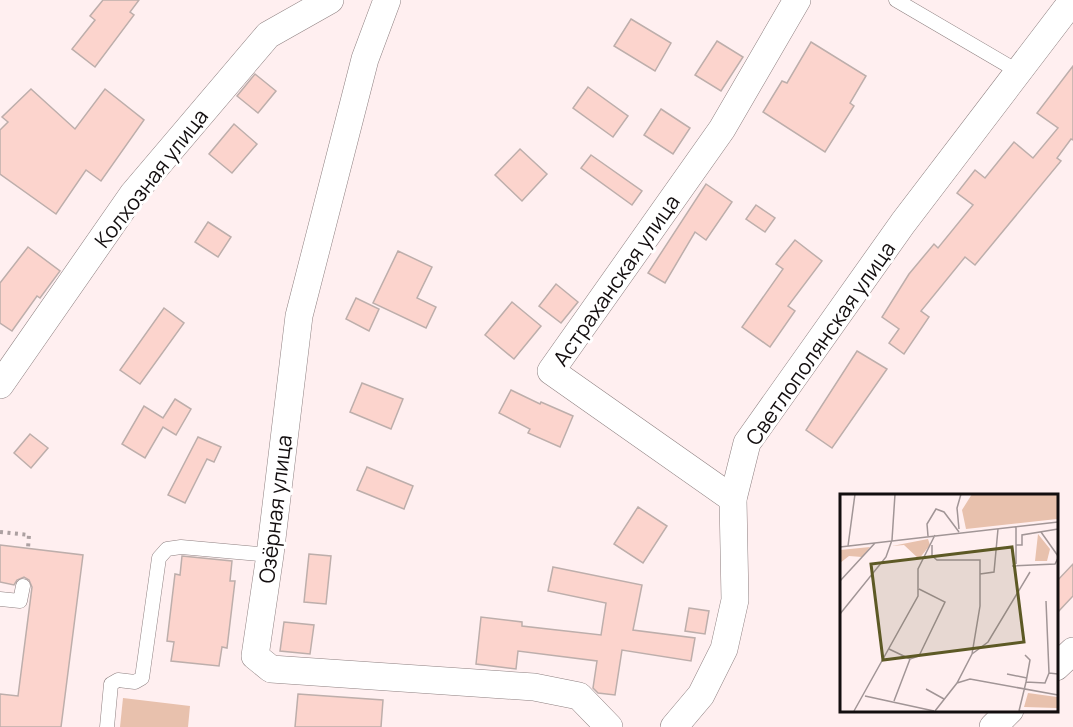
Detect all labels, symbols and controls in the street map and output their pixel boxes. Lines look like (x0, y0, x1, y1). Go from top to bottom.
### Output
street label: Колхозная улица (88, 103, 214, 253)
street label: Астраханская улица (546, 189, 686, 371)
street label: Светлополянская улица (739, 236, 901, 450)
street label: Озёрная улица (252, 433, 298, 585)
inset map (840, 494, 1058, 712)

